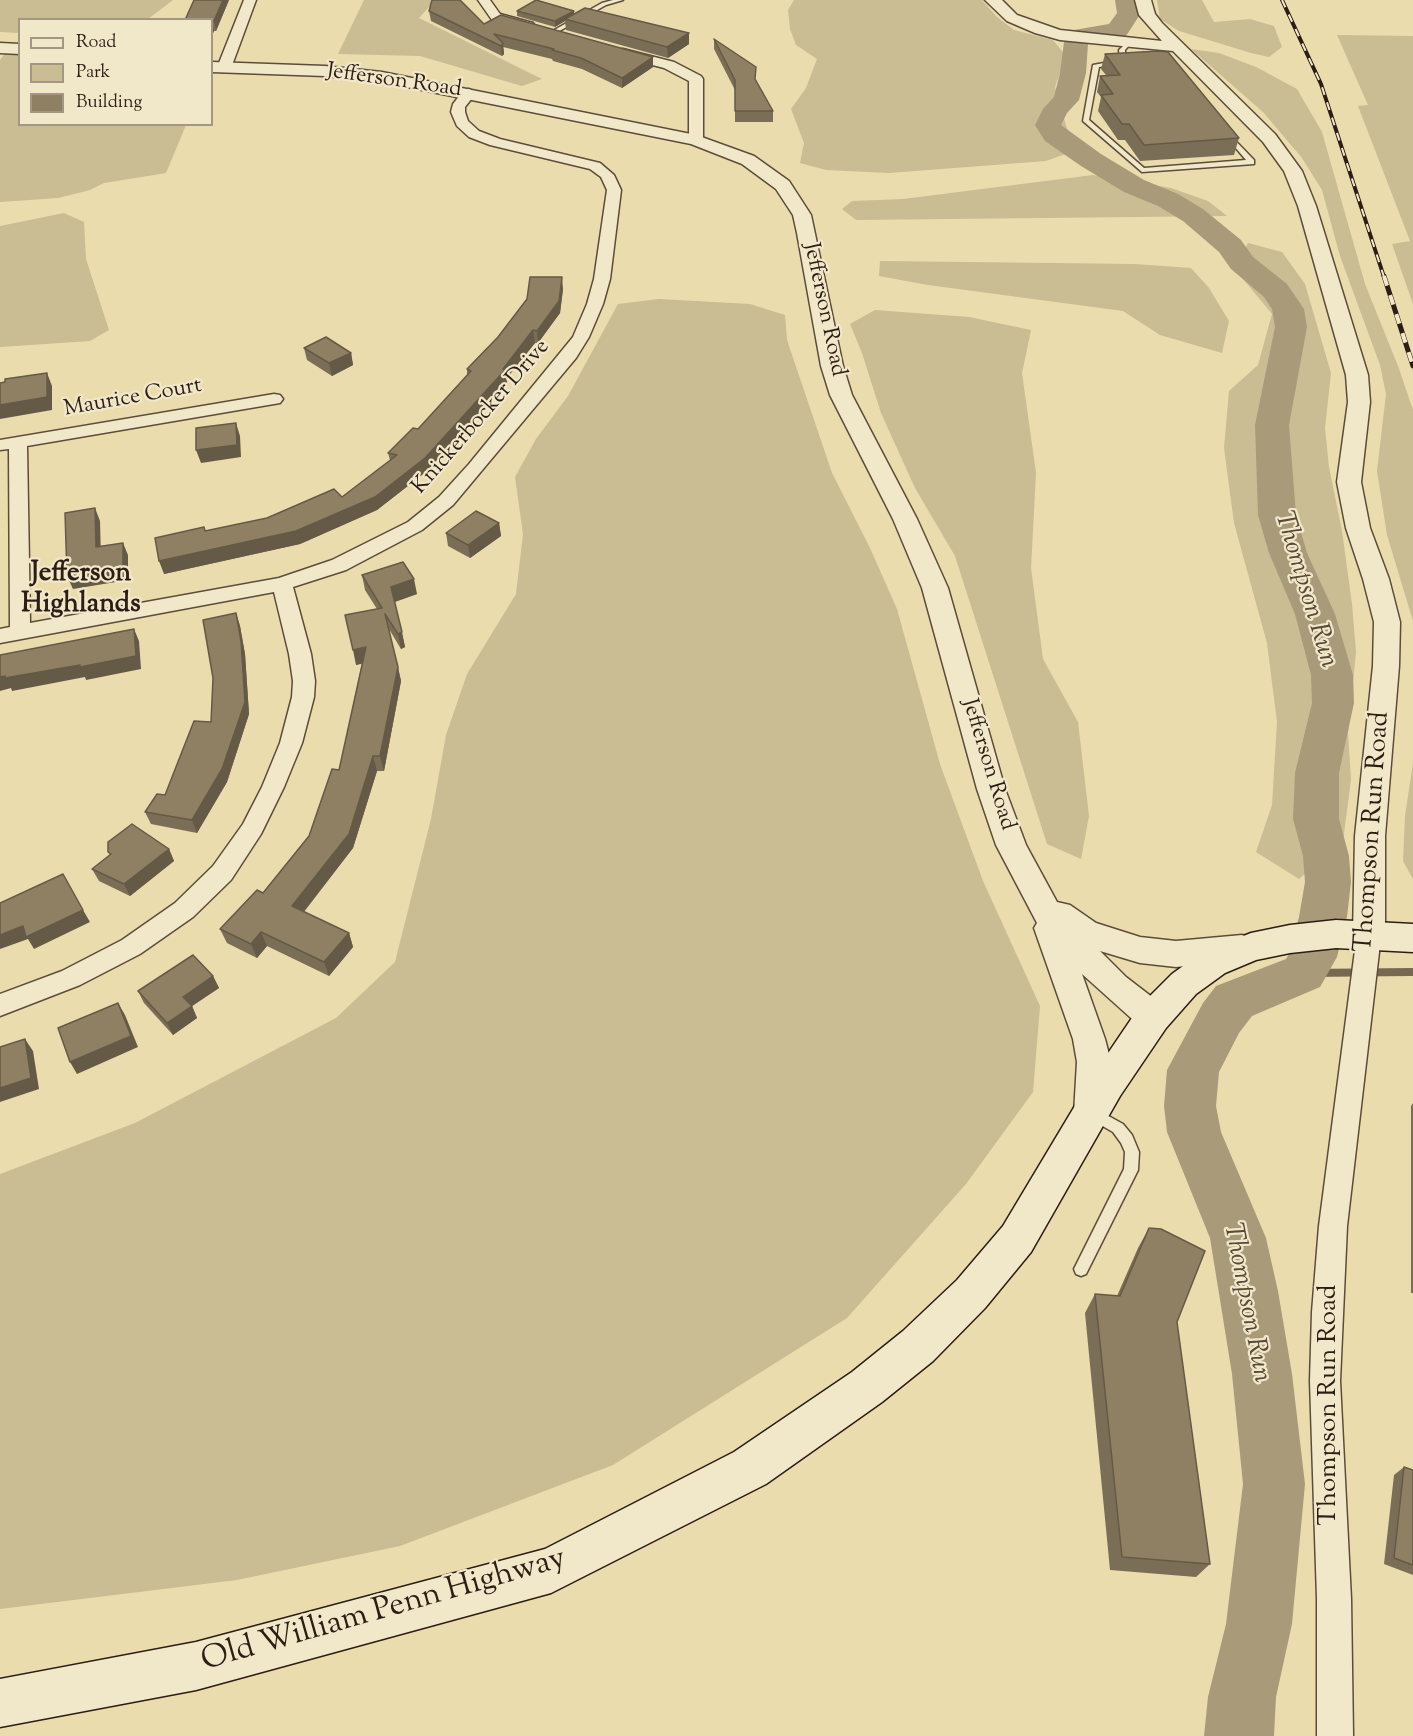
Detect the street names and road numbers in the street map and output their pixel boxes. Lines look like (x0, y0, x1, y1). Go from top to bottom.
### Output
street label: Jefferson Road (325, 59, 463, 105)
street label: Jefferson Road (796, 241, 850, 379)
street label: Knickerbocker Drive (408, 335, 556, 501)
street label: Maurice Court (62, 374, 204, 424)
street label: Jefferson Road (955, 696, 1019, 834)
street label: Thompson Run Road (1350, 711, 1398, 953)
street label: Thompson Run Road (1315, 1285, 1347, 1525)
street label: Old William Penn Highway (197, 1542, 571, 1682)

